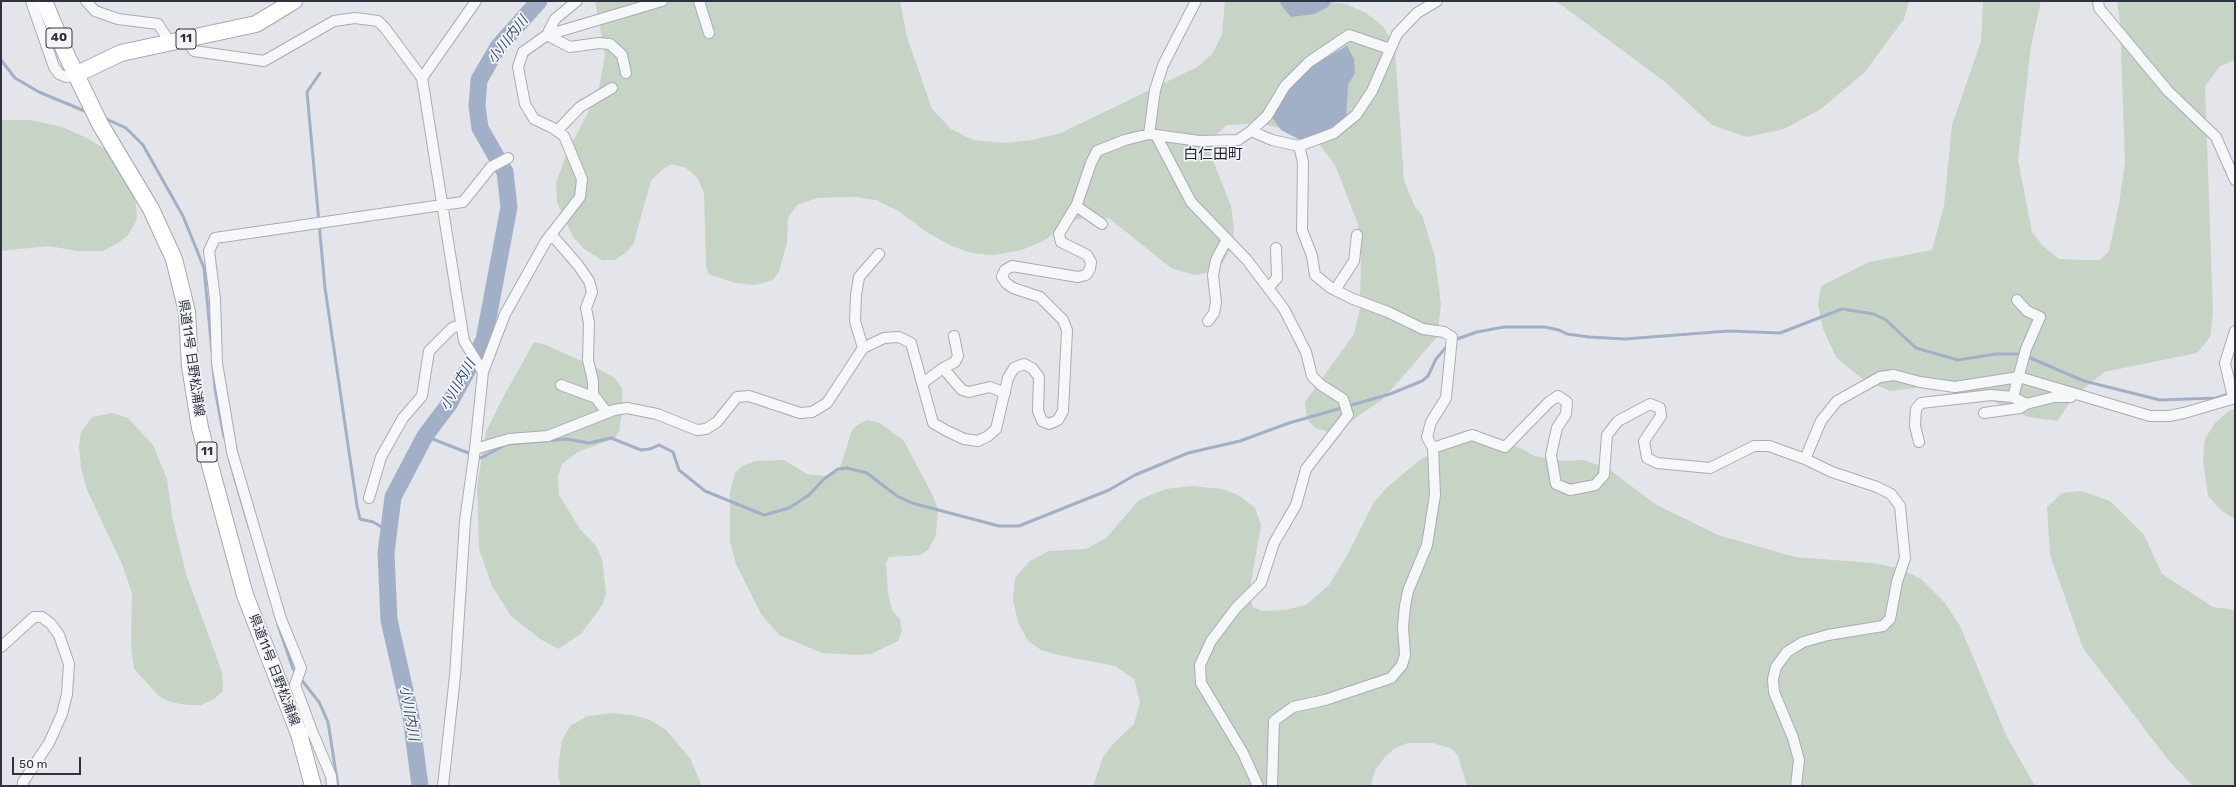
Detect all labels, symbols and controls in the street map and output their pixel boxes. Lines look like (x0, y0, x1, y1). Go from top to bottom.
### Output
water label: 小川内川 (484, 13, 532, 67)
road number: 40 (46, 28, 72, 48)
road number: 11 (176, 29, 196, 49)
district label: 白仁田町 (1183, 146, 1243, 164)
street label: 県道11号 日野松浦線 (175, 298, 207, 418)
water label: 小川内川 (437, 357, 479, 413)
road number: 11 (197, 442, 217, 462)
street label: 県道11号 日野松浦線 (246, 612, 302, 728)
water label: 小川内川 (396, 684, 422, 742)
scale bar (14, 749, 83, 775)
text: 50 m (19, 757, 47, 771)

